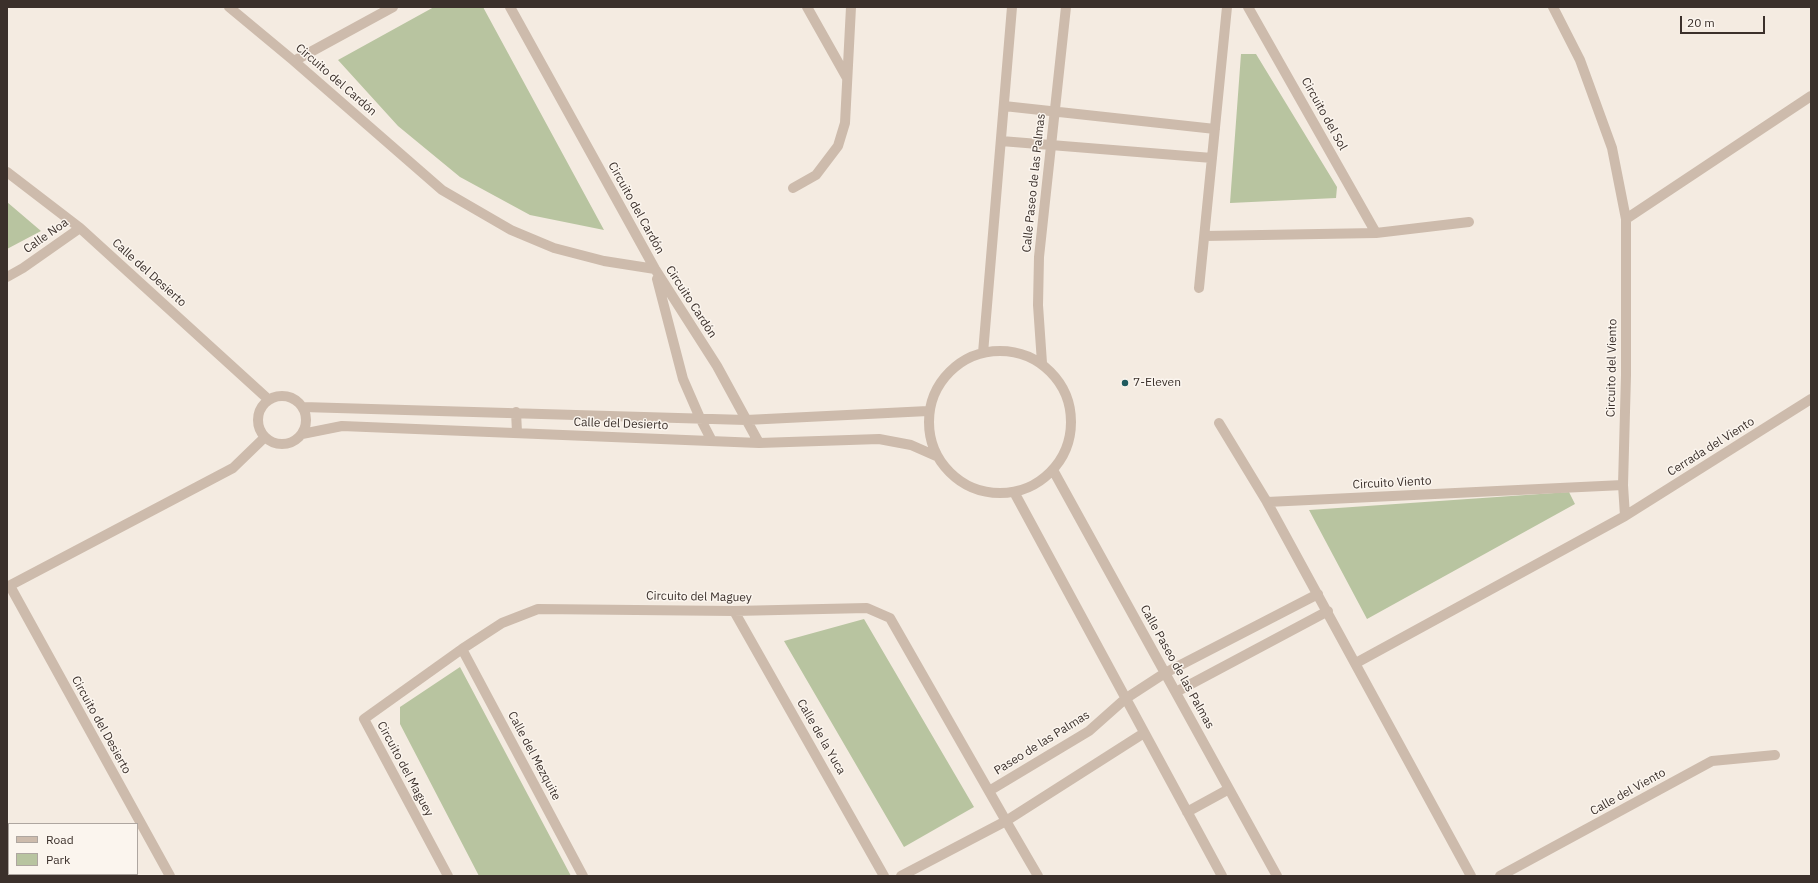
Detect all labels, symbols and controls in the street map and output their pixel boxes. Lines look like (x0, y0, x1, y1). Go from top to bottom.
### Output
scale bar (1682, 8, 1767, 34)
text: 20 m (1687, 15, 1715, 30)
street label: Circuito del Cardón (293, 41, 379, 119)
street label: Circuito del Sol (1298, 75, 1350, 153)
street label: Calle Paseo de las Palmas (1020, 113, 1048, 253)
street label: Circuito del Cardón (605, 160, 667, 256)
street label: Calle Noa (21, 215, 71, 257)
street label: Calle del Desierto (109, 236, 189, 310)
street label: Circuito Cardón (662, 263, 720, 341)
street label: Circuito del Viento (1604, 319, 1620, 417)
place label: 7-Eleven (1133, 376, 1181, 390)
marker: 7-Eleven (1120, 378, 1130, 388)
street label: Cerrada del Viento (1665, 414, 1757, 480)
street label: Calle del Desierto (573, 415, 669, 433)
street label: Circuito Viento (1352, 474, 1432, 492)
street label: Circuito del Maguey (646, 589, 752, 605)
street label: Calle Paseo de las Palmas (1137, 602, 1217, 732)
street label: Circuito del Desierto (68, 674, 134, 776)
street label: Calle de la Yuca (794, 697, 848, 777)
street label: Paseo de las Palmas (992, 708, 1092, 778)
street label: Calle del Mezquite (504, 709, 564, 803)
street label: Circuito del Maguey (374, 719, 436, 819)
street label: Calle del Viento (1588, 765, 1668, 819)
legend (8, 823, 138, 875)
text: Road (46, 832, 74, 847)
text: Park (46, 852, 70, 867)

